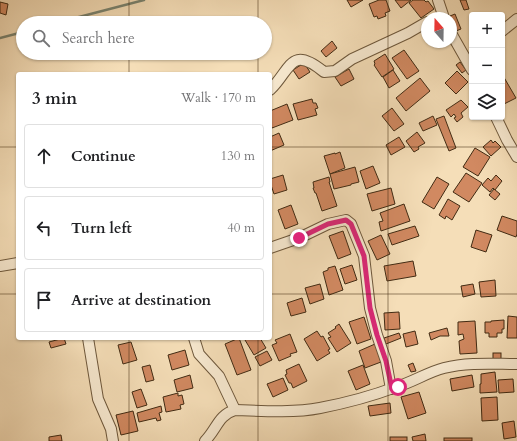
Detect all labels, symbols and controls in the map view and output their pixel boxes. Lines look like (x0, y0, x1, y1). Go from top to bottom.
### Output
north arrow (421, 12, 457, 48)
map controls (469, 12, 505, 120)
button: + (469, 12, 505, 48)
search box (16, 16, 272, 60)
icon: search (30, 27, 52, 49)
text: Search here (62, 28, 135, 48)
button: − (469, 48, 505, 84)
button: layers (469, 84, 505, 120)
text: 3 min (32, 87, 77, 110)
text: Walk · 170 m (181, 89, 256, 107)
icon: ahead (33, 145, 55, 167)
text: Continue (71, 146, 136, 166)
text: 130 m (221, 147, 255, 165)
icon: left (33, 217, 55, 239)
text: Turn left (71, 218, 132, 238)
text: 40 m (227, 219, 255, 237)
route end (290, 229, 308, 247)
icon: arrive (33, 289, 55, 311)
text: Arrive at destination (71, 290, 211, 310)
route start (389, 378, 407, 396)

